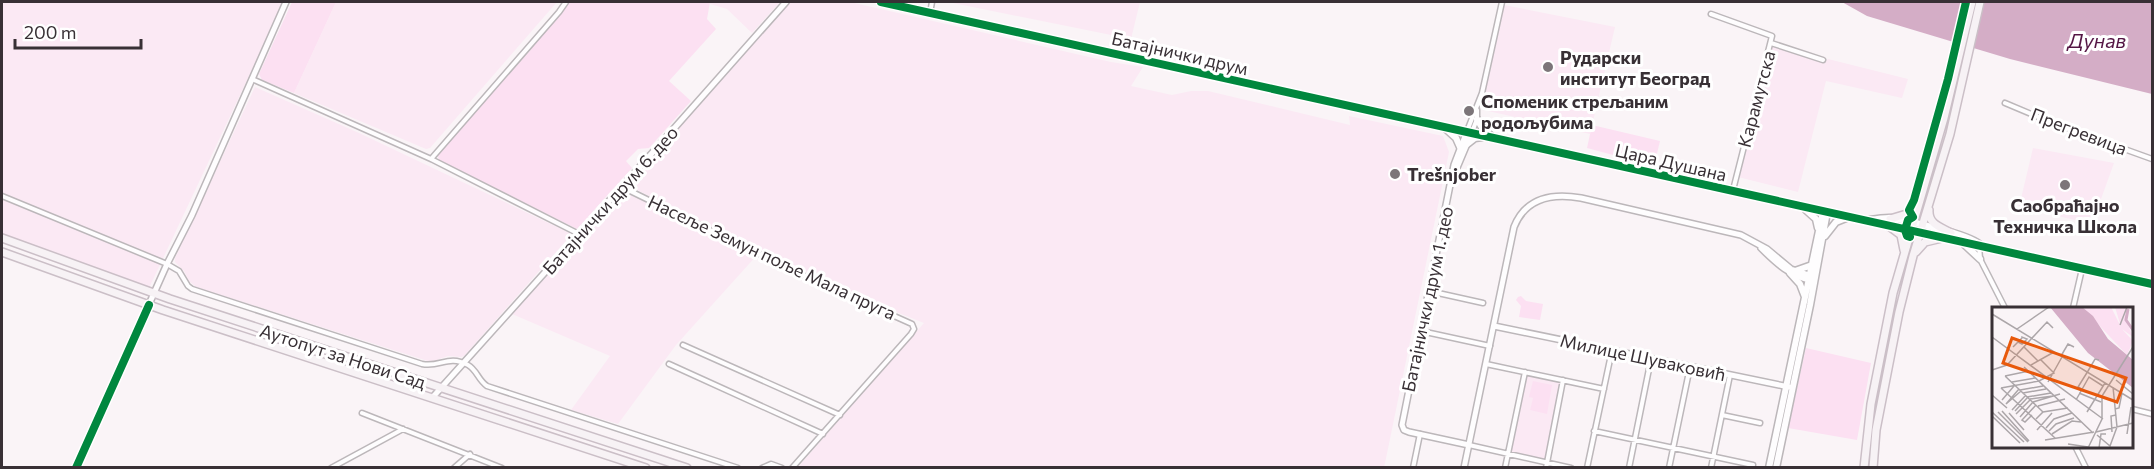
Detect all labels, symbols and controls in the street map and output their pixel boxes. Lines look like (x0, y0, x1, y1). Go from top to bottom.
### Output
scale bar (15, 12, 141, 50)
text: 200 m (24, 21, 77, 43)
street label: Батајнички друм (1110, 27, 1250, 79)
water label: Дунав (2066, 28, 2127, 52)
place label: Рударски институт Београд (1560, 46, 1710, 89)
street label: Карамутска (1732, 48, 1780, 150)
marker: Рударски институт Београд (1541, 60, 1555, 74)
place label: Споменик стрељаним родољубима (1481, 90, 1668, 133)
street label: Прегревица (2028, 103, 2130, 159)
marker: Споменик стрељаним родољубима (1462, 104, 1476, 118)
street label: Батајнички друм 6. део (538, 121, 682, 279)
street label: Цара Душана (1613, 139, 1729, 185)
place label: Trešnjober (1407, 163, 1497, 185)
marker: Trešnjober (1388, 167, 1402, 181)
marker: Саобраћајно Техничка Школа (2058, 178, 2072, 192)
street label: Насеље Земун поље Мала пруга (645, 190, 899, 324)
place label: Саобраћајно Техничка Школа (1993, 194, 2137, 237)
street label: Батајнички друм 1. део (1397, 204, 1457, 394)
inset map (1992, 307, 2133, 448)
street label: Аутопут за Нови Сад (257, 319, 429, 393)
street label: Милице Шуваковић (1558, 329, 1728, 385)

